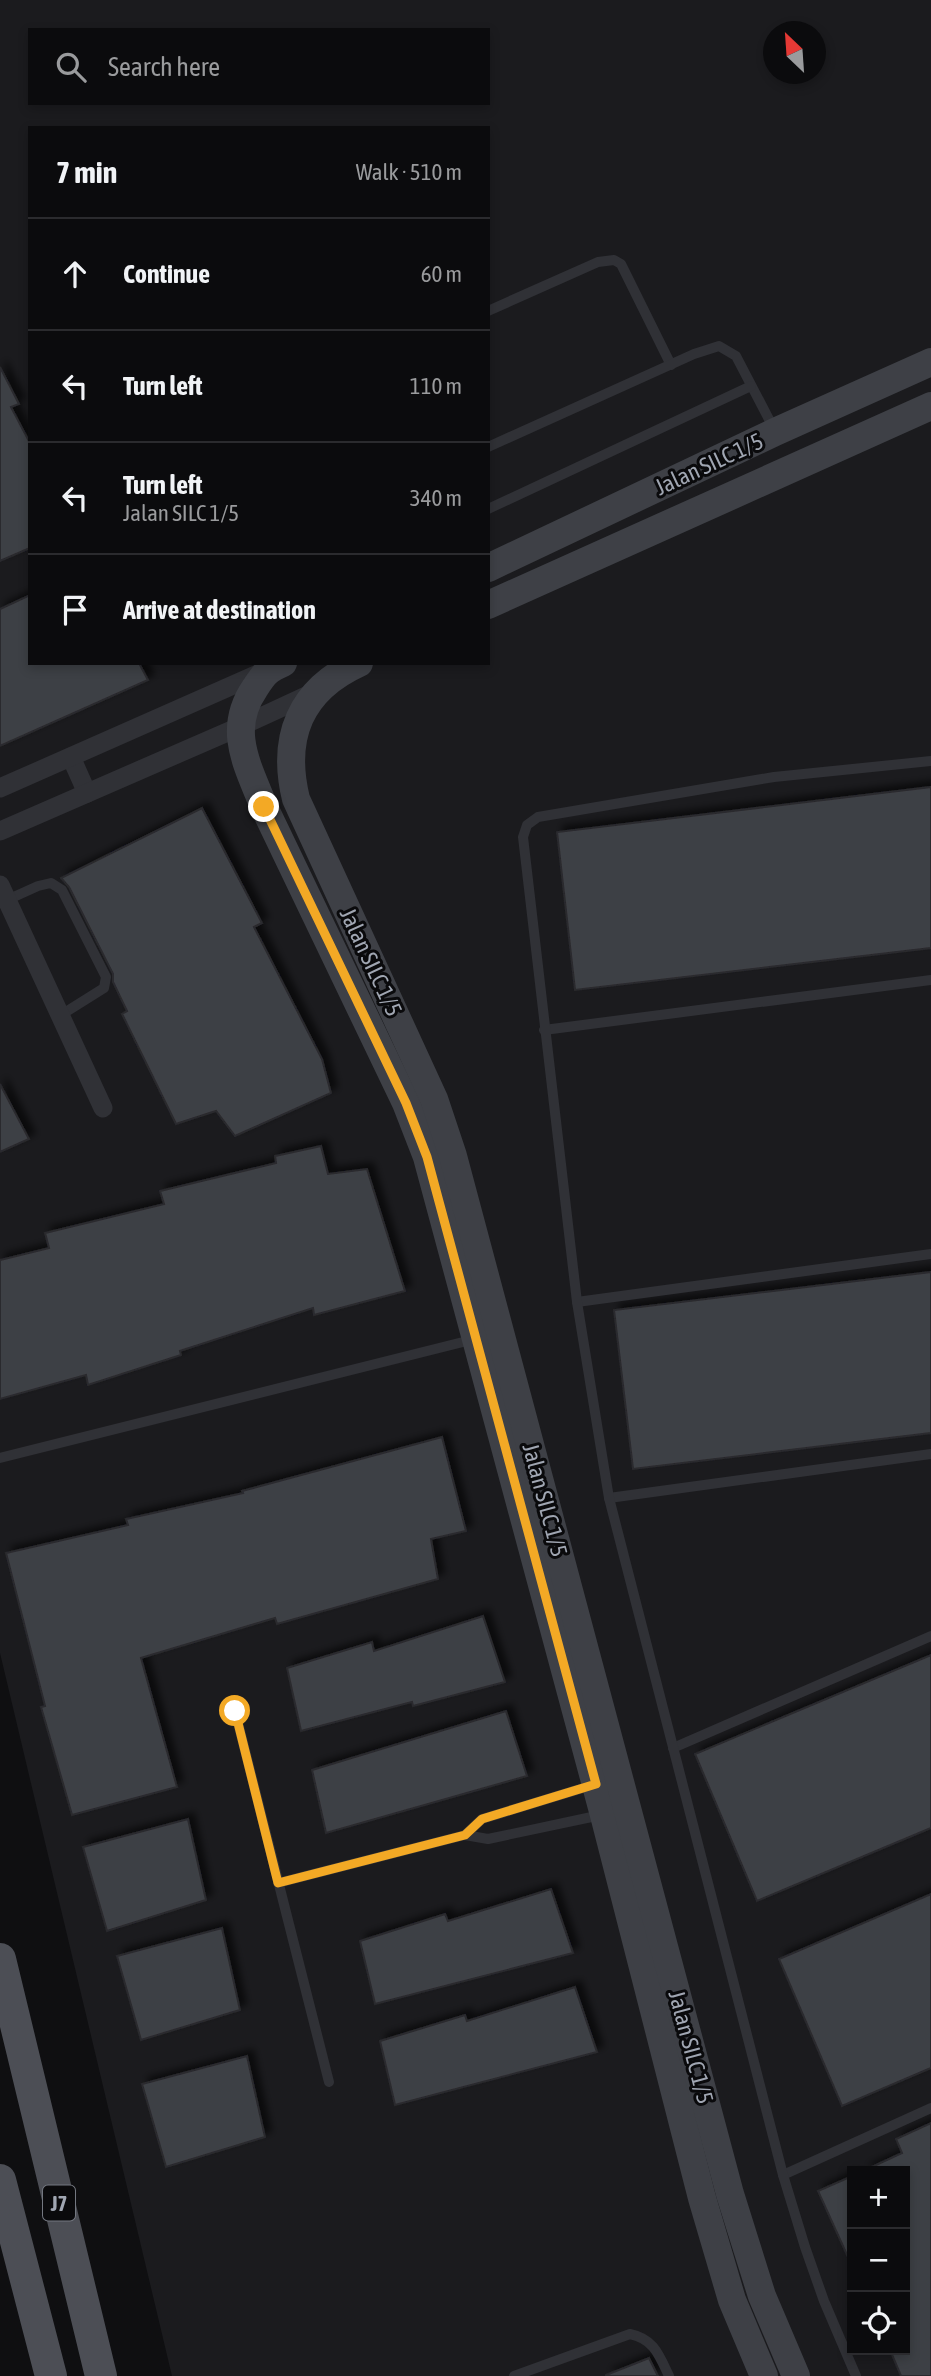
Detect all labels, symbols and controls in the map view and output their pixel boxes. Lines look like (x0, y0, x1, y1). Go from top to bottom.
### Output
north arrow (763, 21, 826, 84)
search box (28, 28, 490, 105)
icon: search (52, 48, 90, 86)
text: Search here (108, 52, 220, 82)
text: 7 min (56, 155, 117, 189)
text: Walk · 510 m (356, 159, 462, 185)
icon: ahead (56, 255, 94, 293)
text: Continue (123, 259, 210, 289)
text: 60 m (421, 261, 462, 287)
icon: left (56, 367, 94, 405)
text: Turn left (123, 371, 203, 401)
text: 110 m (410, 373, 462, 399)
street label: Jalan SILC 1/5 (651, 428, 767, 500)
text: Turn left (123, 470, 203, 500)
icon: left (56, 479, 94, 517)
text: 340 m (410, 485, 462, 511)
text: Jalan SILC 1/5 (123, 500, 239, 526)
icon: arrive (56, 591, 94, 629)
text: Arrive at destination (123, 595, 316, 625)
route end (248, 791, 279, 822)
street label: Jalan SILC 1/5 (335, 904, 407, 1020)
street label: Jalan SILC 1/5 (517, 1441, 573, 1559)
route start (219, 1695, 250, 1726)
street label: Jalan SILC 1/5 (663, 1988, 719, 2106)
map controls (847, 2166, 910, 2355)
button: + (847, 2166, 910, 2229)
road number: J7 (43, 2186, 75, 2220)
button: − (847, 2229, 910, 2292)
button: locate (847, 2292, 910, 2355)

